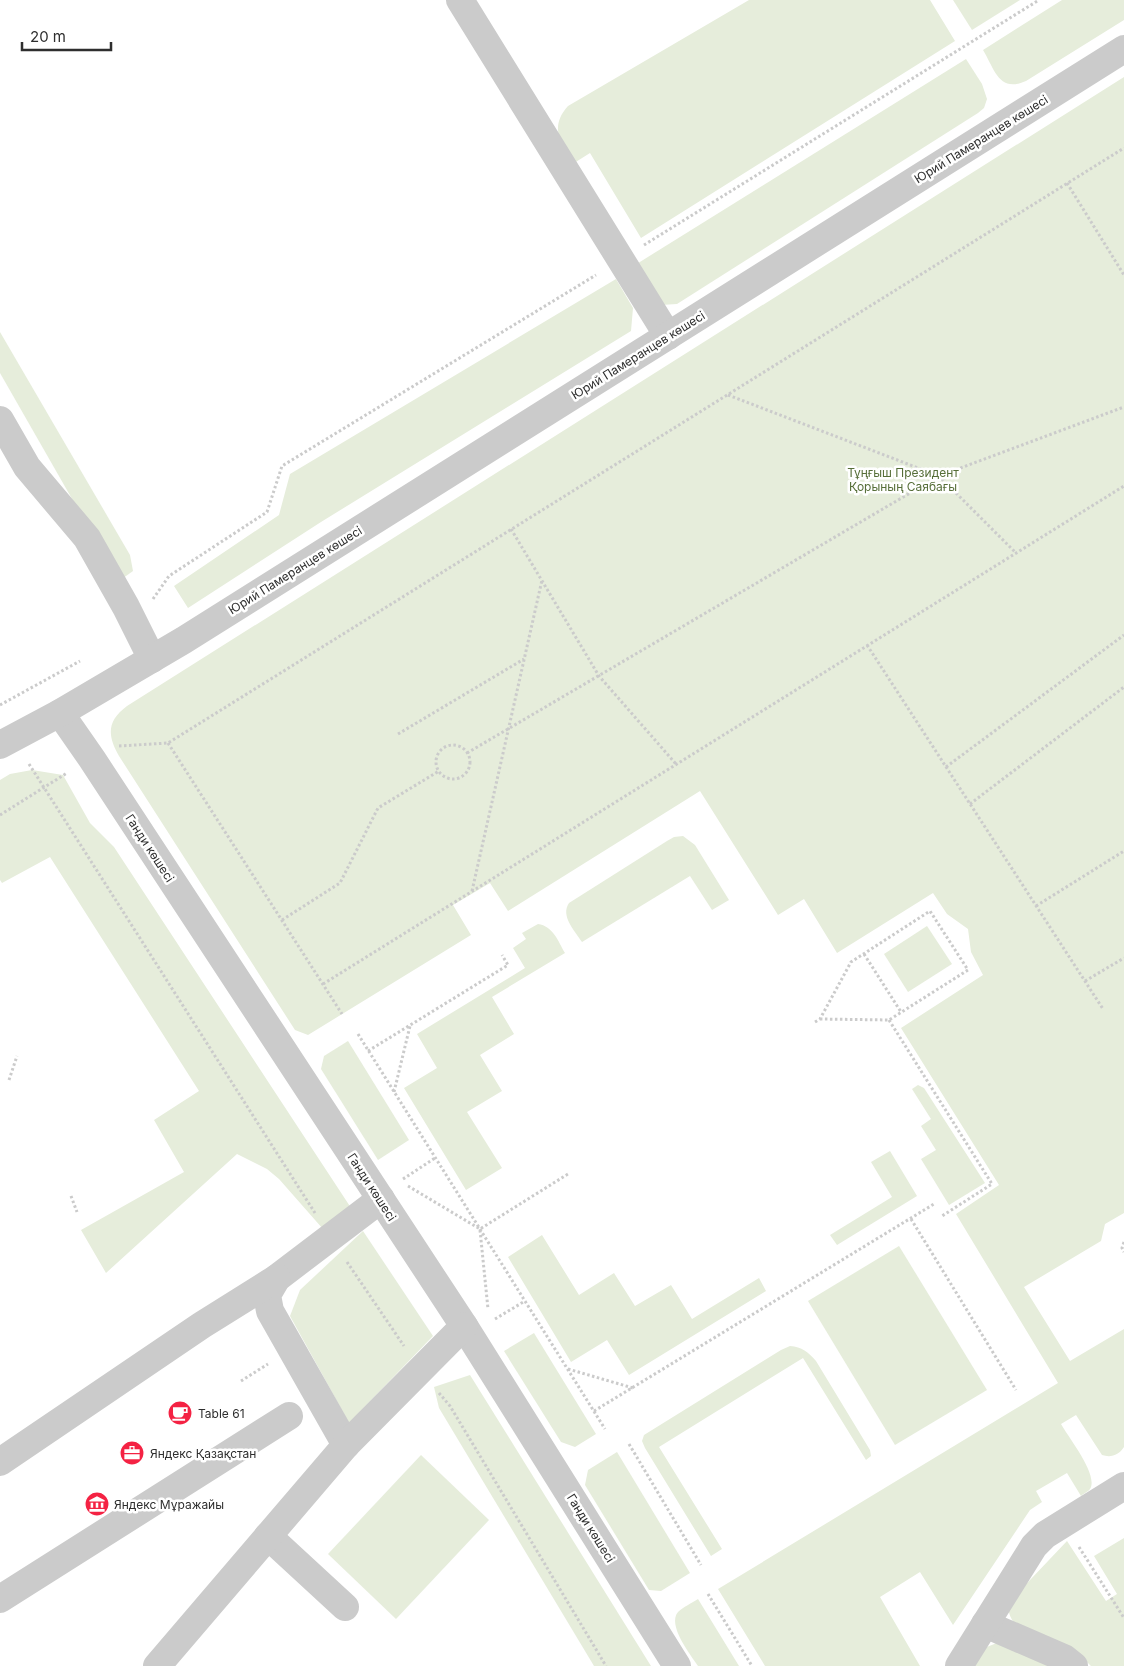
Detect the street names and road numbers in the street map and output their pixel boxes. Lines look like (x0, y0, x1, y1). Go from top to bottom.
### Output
street label: Юрий Памеранцев көшесі (911, 92, 1051, 186)
street label: Юрий Памеранцев көшесі (568, 308, 708, 402)
street label: Юрий Памеранцев көшесі (225, 523, 365, 617)
street label: Ганди көшесі (122, 811, 178, 885)
street label: Ганди көшесі (344, 1150, 400, 1224)
street label: Ганди көшесі (564, 1491, 618, 1565)

